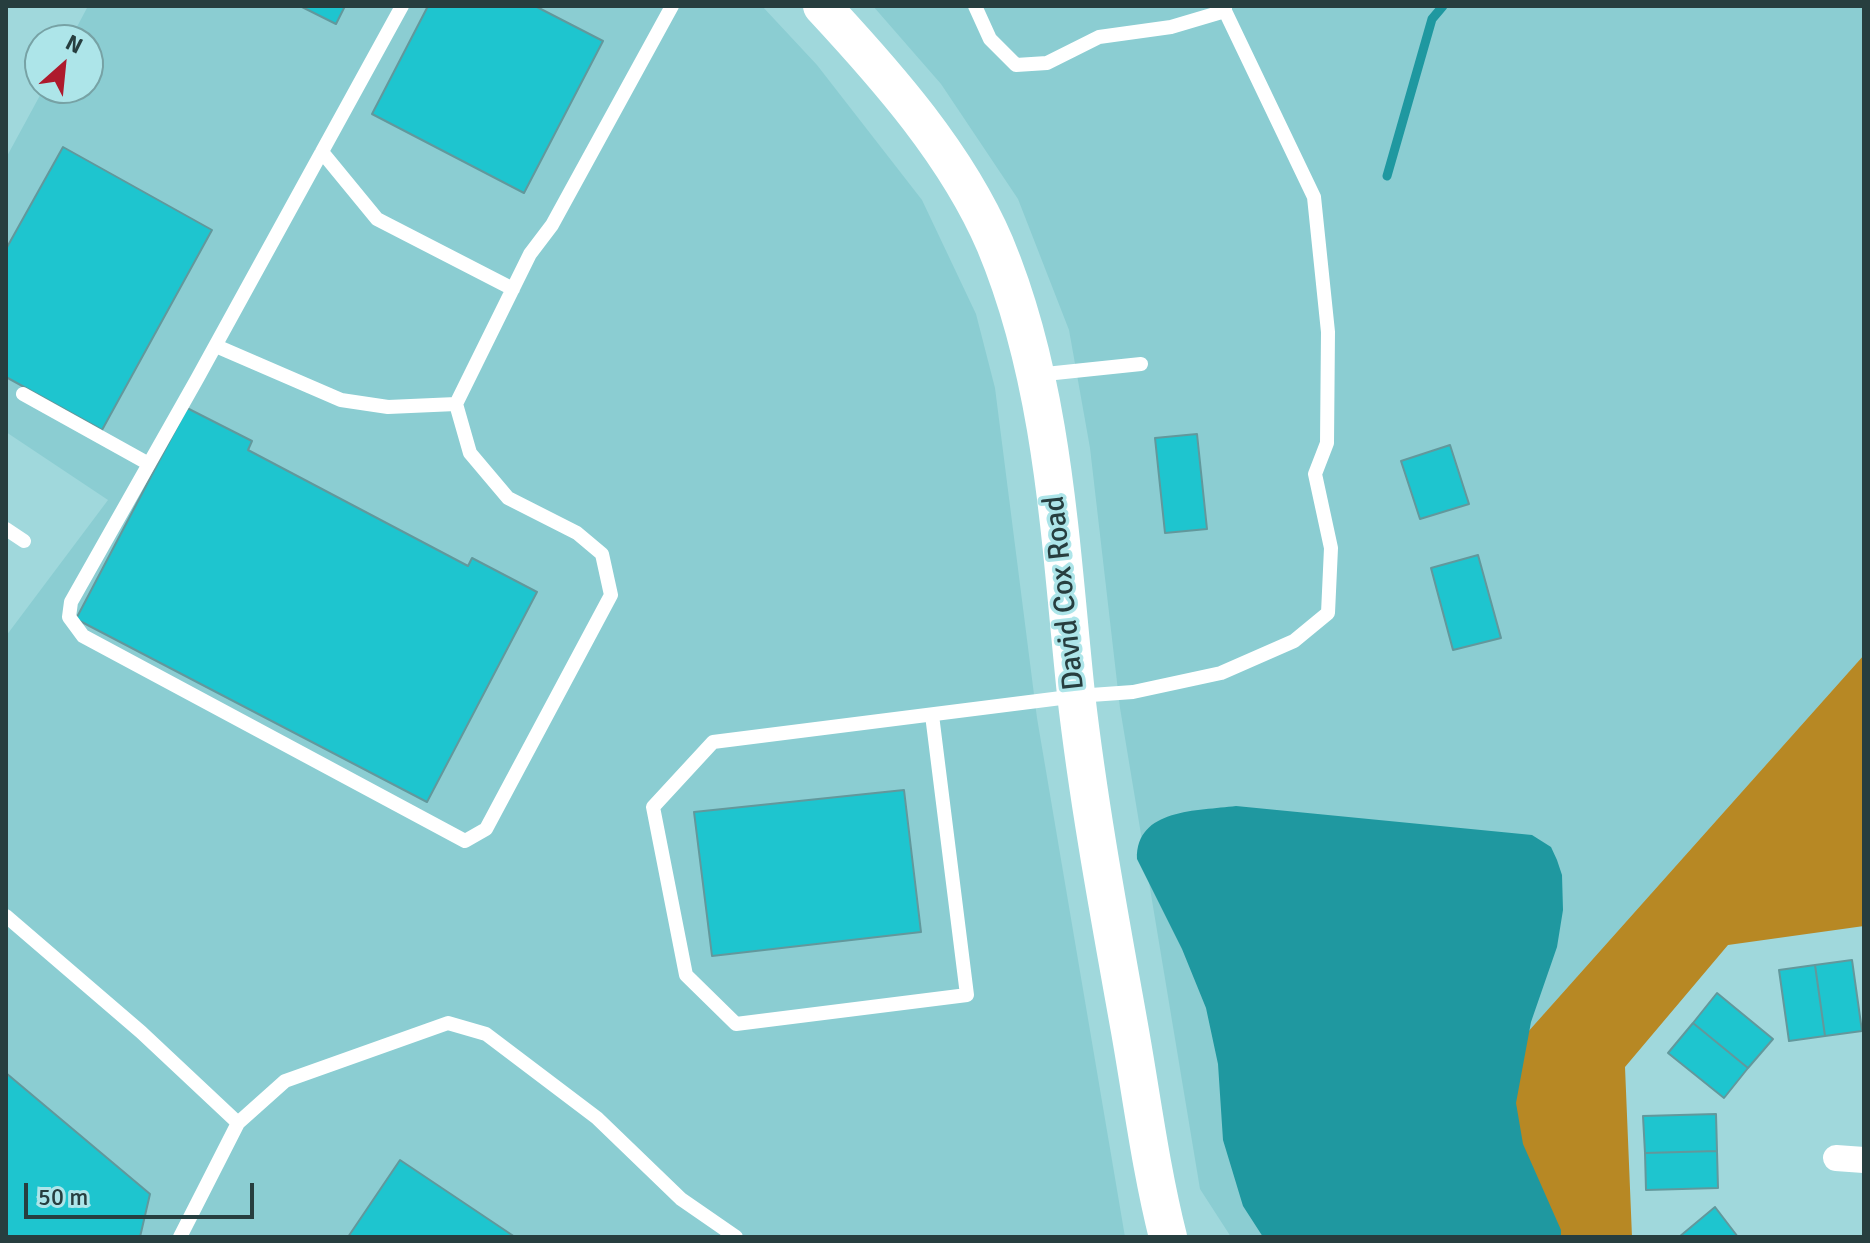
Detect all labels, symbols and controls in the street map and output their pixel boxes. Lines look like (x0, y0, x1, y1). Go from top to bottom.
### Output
north arrow (24, 24, 104, 104)
text: N (61, 28, 87, 59)
street label: David Cox Road (1037, 494, 1093, 692)
scale bar (28, 1167, 258, 1217)
text: 50 m (38, 1182, 88, 1212)

